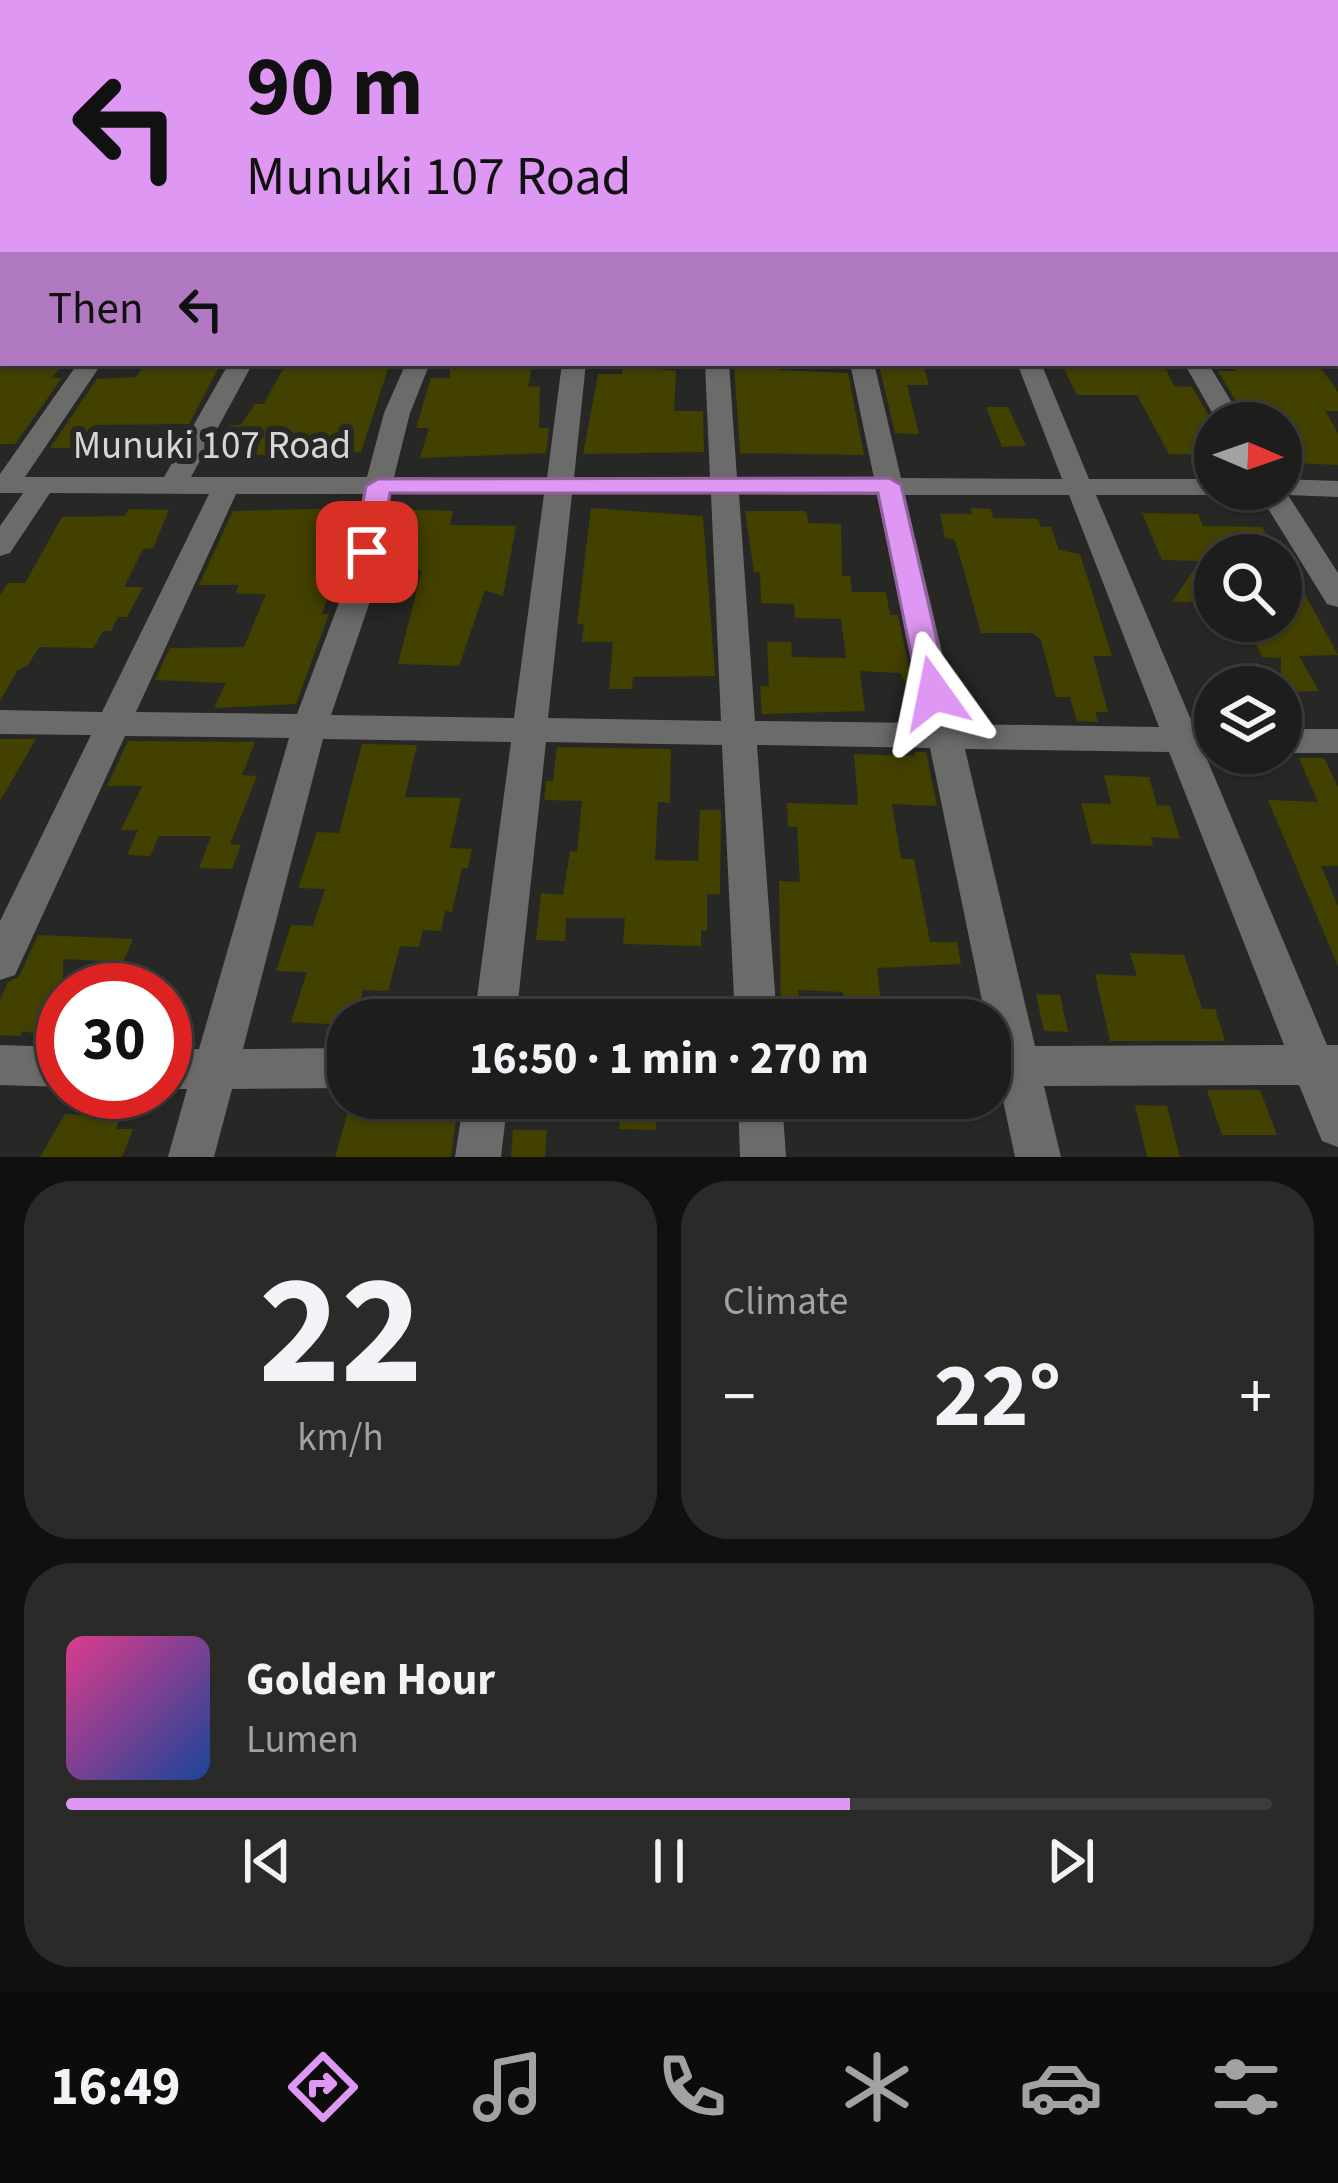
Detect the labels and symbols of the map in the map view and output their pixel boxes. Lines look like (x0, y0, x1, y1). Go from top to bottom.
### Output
north arrow (1194, 402, 1302, 510)
street label: Munuki 107 Road (73, 418, 351, 474)
pin (316, 501, 418, 603)
position arrow (871, 630, 997, 756)
speed limit sign: 30 (36, 963, 192, 1119)

